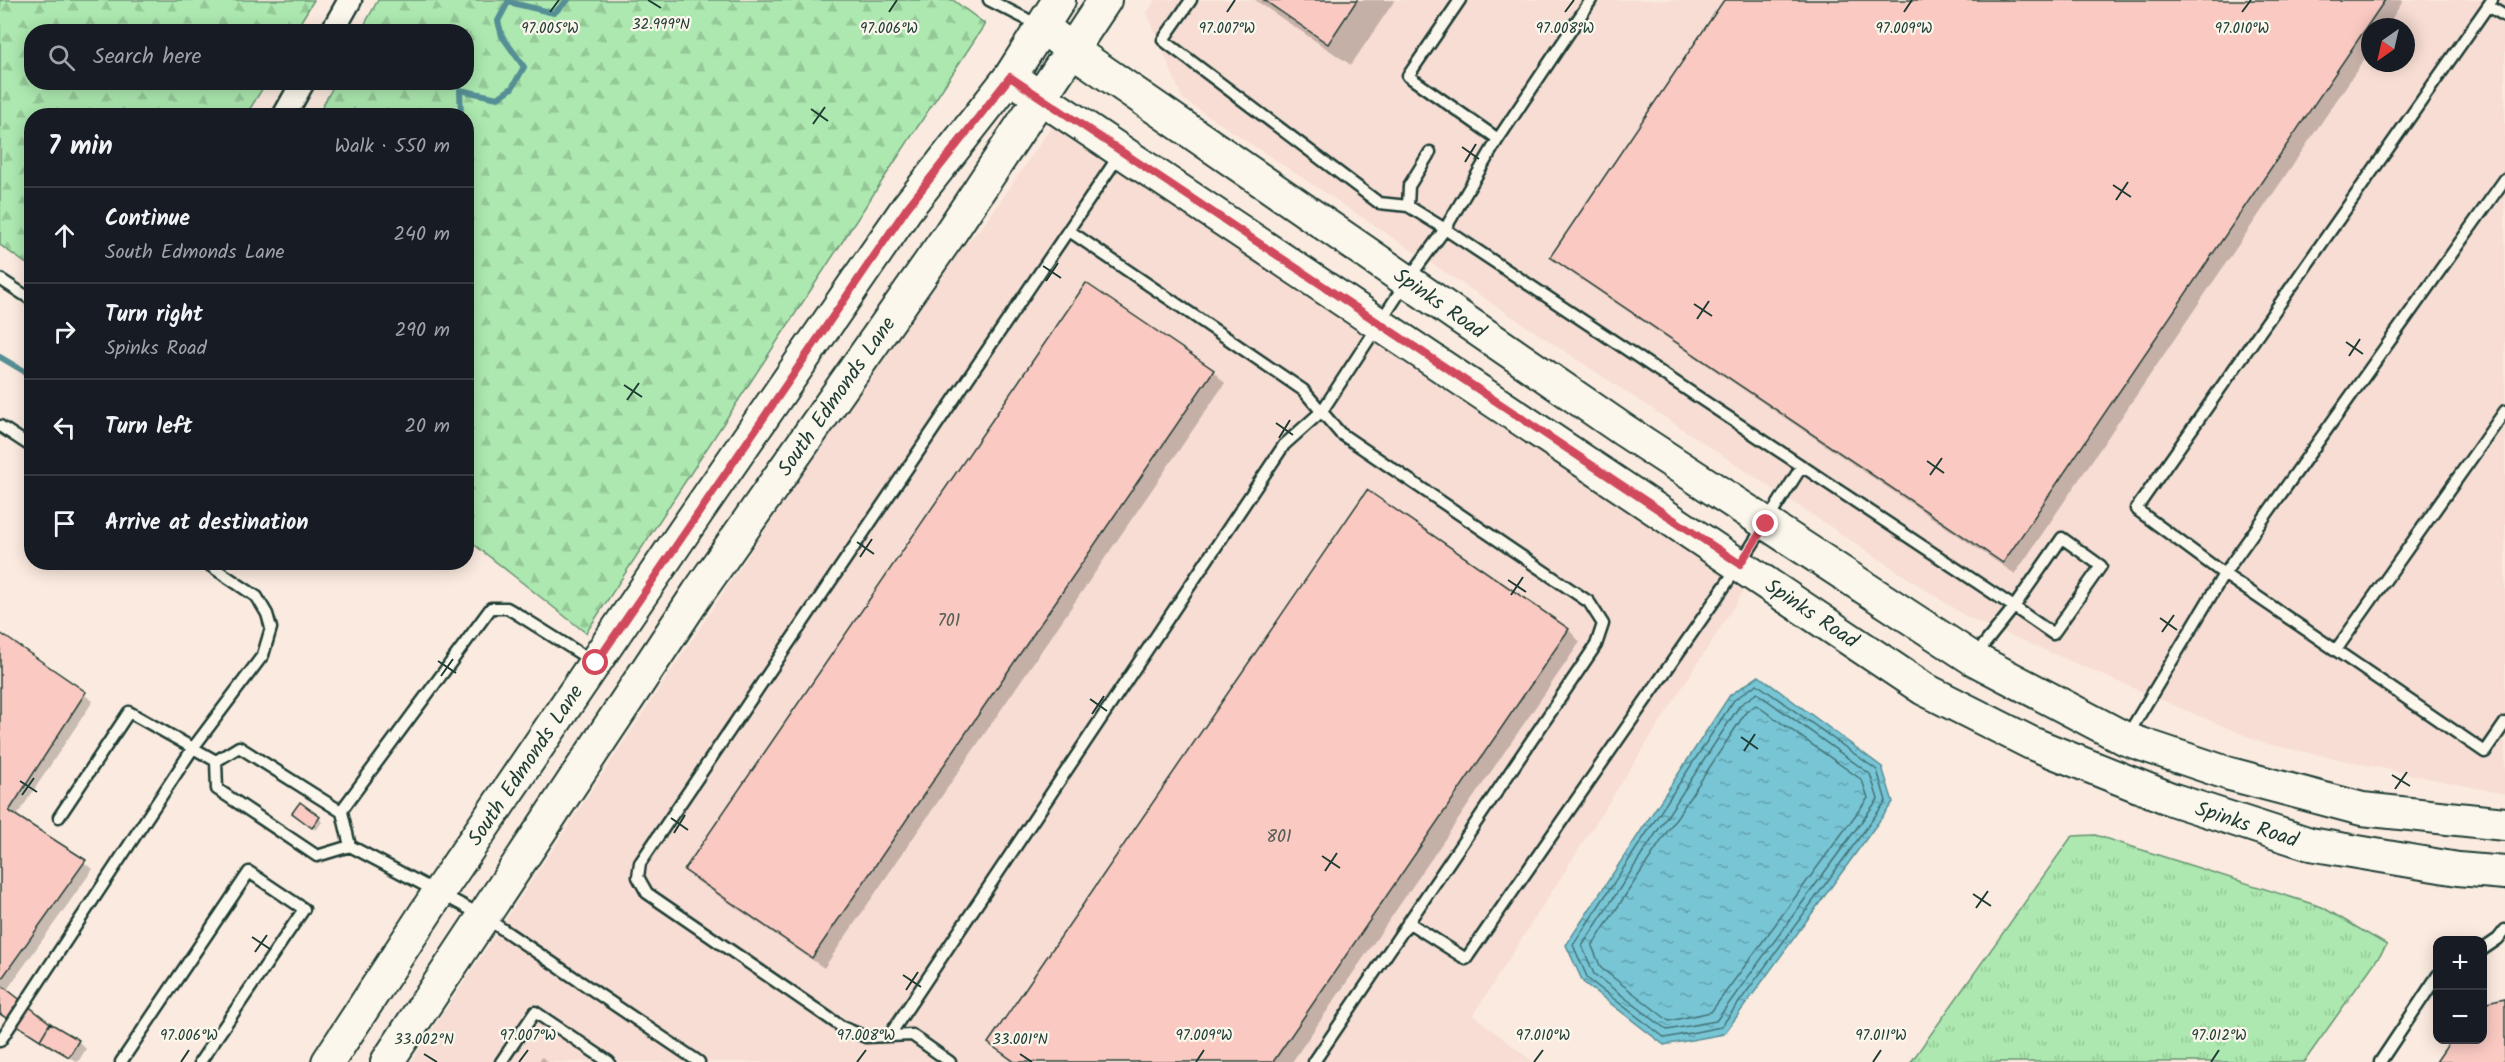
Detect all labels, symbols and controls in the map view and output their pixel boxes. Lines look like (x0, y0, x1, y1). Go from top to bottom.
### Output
text: 32.999°N (632, 13, 690, 37)
text: 97.005°W (521, 17, 579, 41)
text: 97.006°W (860, 17, 918, 41)
text: 97.007°W (1199, 17, 1256, 41)
text: 97.008°W (1536, 17, 1595, 41)
text: 97.009°W (1876, 17, 1933, 41)
text: 97.010°W (2215, 17, 2269, 41)
north arrow (2361, 18, 2415, 72)
search box (24, 24, 474, 90)
text: Search here (93, 40, 201, 75)
icon: search (45, 41, 78, 74)
text: 7 min (48, 126, 113, 168)
text: Walk · 550 m (335, 131, 450, 163)
text: Continue (105, 202, 190, 237)
icon: ahead (48, 219, 81, 252)
text: 240 m (393, 219, 450, 251)
text: South Edmonds Lane (105, 237, 285, 269)
street label: Spinks Road (1386, 260, 1493, 349)
text: Turn right (105, 298, 203, 333)
street label: South Edmonds Lane (770, 310, 905, 484)
icon: right (48, 315, 81, 348)
text: 290 m (395, 315, 450, 347)
text: Spinks Road (105, 333, 207, 365)
text: Turn left (105, 410, 192, 445)
icon: left (48, 411, 81, 444)
text: 20 m (404, 411, 450, 443)
text: Arrive at destination (105, 506, 308, 541)
icon: arrive (48, 507, 81, 540)
route end (1752, 510, 1778, 536)
street label: Spinks Road (1758, 571, 1865, 658)
house number: 701 (938, 607, 960, 636)
route start (582, 649, 608, 675)
street label: South Edmonds Lane (460, 678, 593, 853)
street label: Spinks Road (2191, 793, 2303, 858)
house number: 801 (1266, 823, 1292, 852)
map controls (2433, 936, 2487, 1044)
button: + (2433, 936, 2487, 990)
button: − (2433, 990, 2487, 1044)
text: 97.006°W (160, 1024, 218, 1048)
text: 97.007°W (500, 1024, 557, 1048)
text: 97.008°W (837, 1024, 896, 1048)
text: 97.009°W (1176, 1024, 1233, 1048)
text: 97.010°W (1516, 1024, 1570, 1048)
text: 97.011°W (1855, 1024, 1907, 1048)
text: 97.012°W (2191, 1024, 2247, 1048)
text: 33.002°N (394, 1028, 454, 1052)
text: 33.001°N (992, 1028, 1048, 1052)

